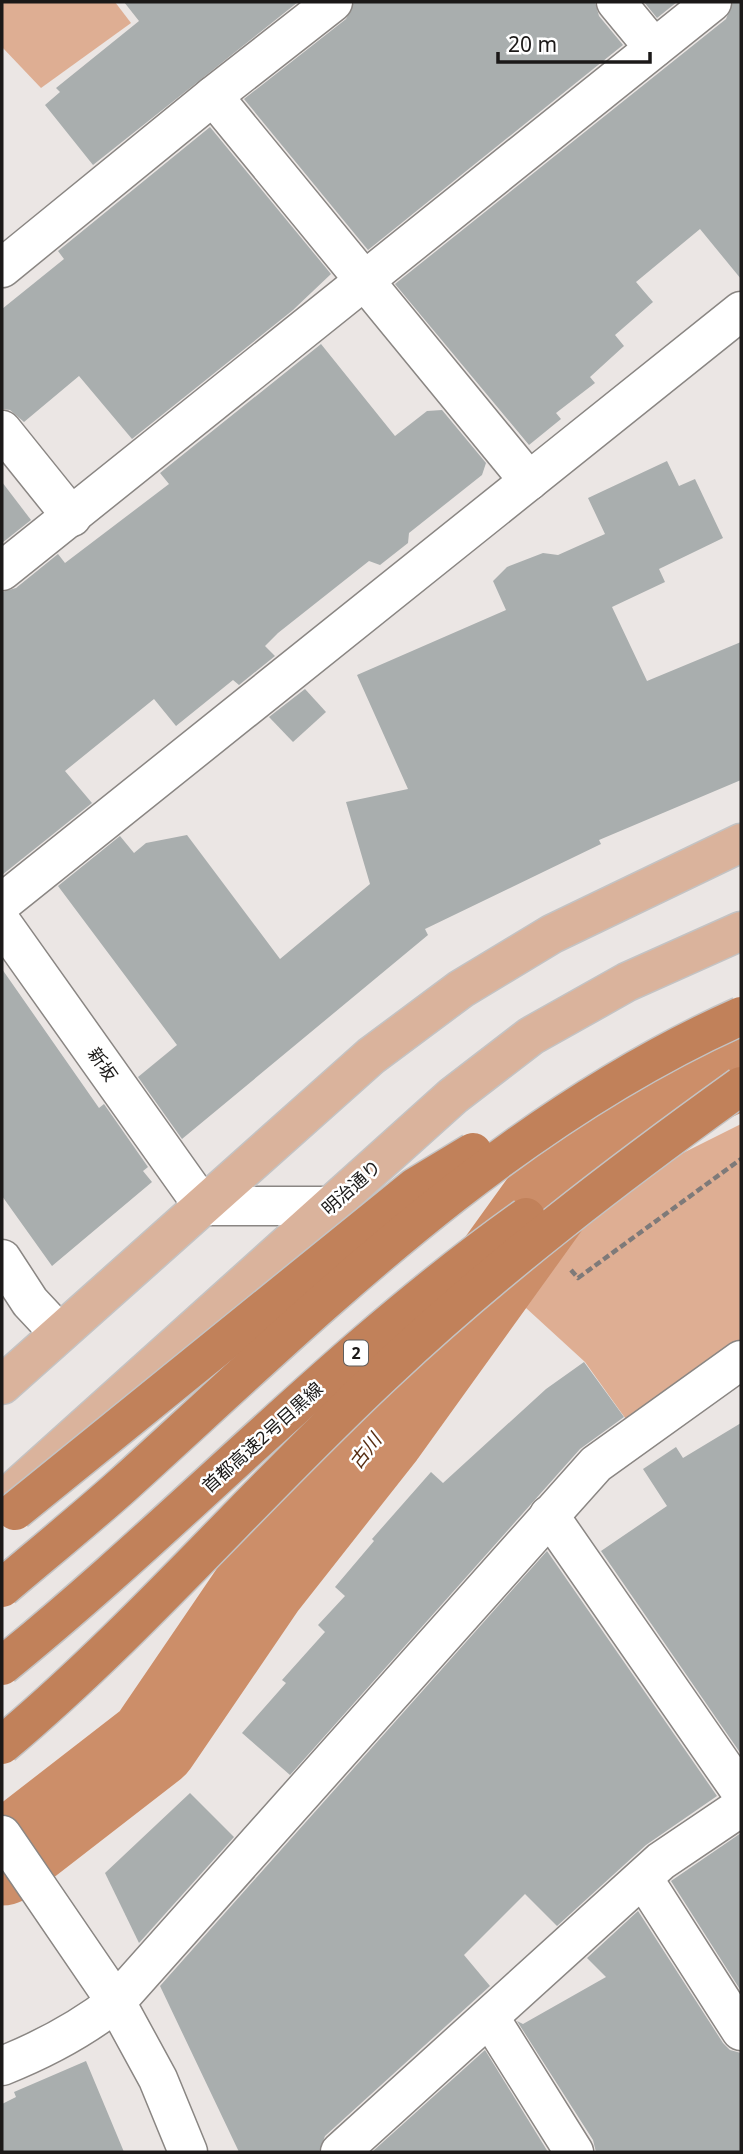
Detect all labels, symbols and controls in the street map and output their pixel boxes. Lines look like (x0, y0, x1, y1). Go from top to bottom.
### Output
scale bar (498, 21, 650, 65)
text: 20 m (508, 30, 557, 58)
street label: 新坂 (83, 1042, 123, 1086)
street label: 明治通り (316, 1154, 386, 1220)
road number: 2 (344, 1340, 368, 1366)
street label: 首都高速2号目黒線 (197, 1376, 327, 1498)
water label: 古川 (343, 1426, 388, 1474)

